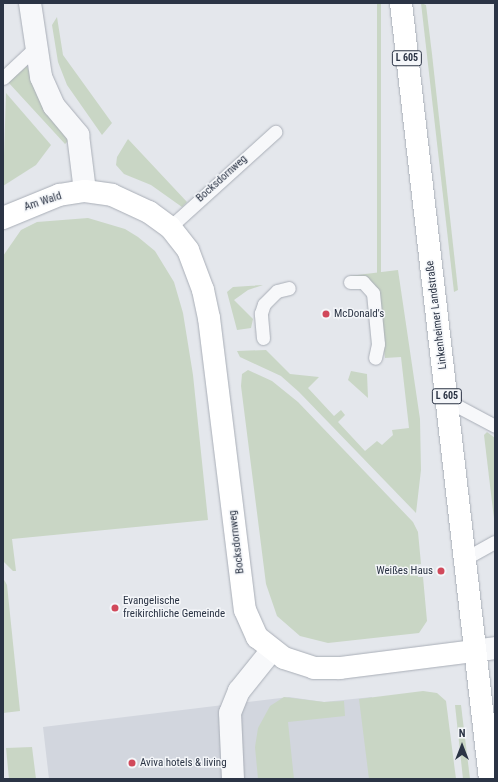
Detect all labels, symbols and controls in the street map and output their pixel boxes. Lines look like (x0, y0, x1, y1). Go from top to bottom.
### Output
road number: L 605 (391, 50, 423, 66)
street label: Bocksdornweg (194, 153, 250, 205)
street label: Am Wald (23, 190, 63, 214)
street label: Linkenheimer Landstraße (424, 260, 450, 370)
place label: McDonald's (334, 307, 384, 321)
marker: McDonald's (321, 309, 331, 319)
road number: L 605 (431, 388, 463, 404)
street label: Bocksdornweg (227, 509, 247, 575)
place label: Weißes Haus (376, 564, 433, 578)
marker: Weißes Haus (436, 566, 446, 576)
place label: Evangelische freikirchliche Gemeinde (123, 595, 225, 621)
marker: Evangelische freikirchliche Gemeinde (110, 603, 120, 613)
north arrow (442, 726, 482, 766)
text: N (459, 727, 465, 740)
place label: Aviva hotels & living (140, 756, 227, 770)
marker: Aviva hotels & living (127, 758, 137, 768)

